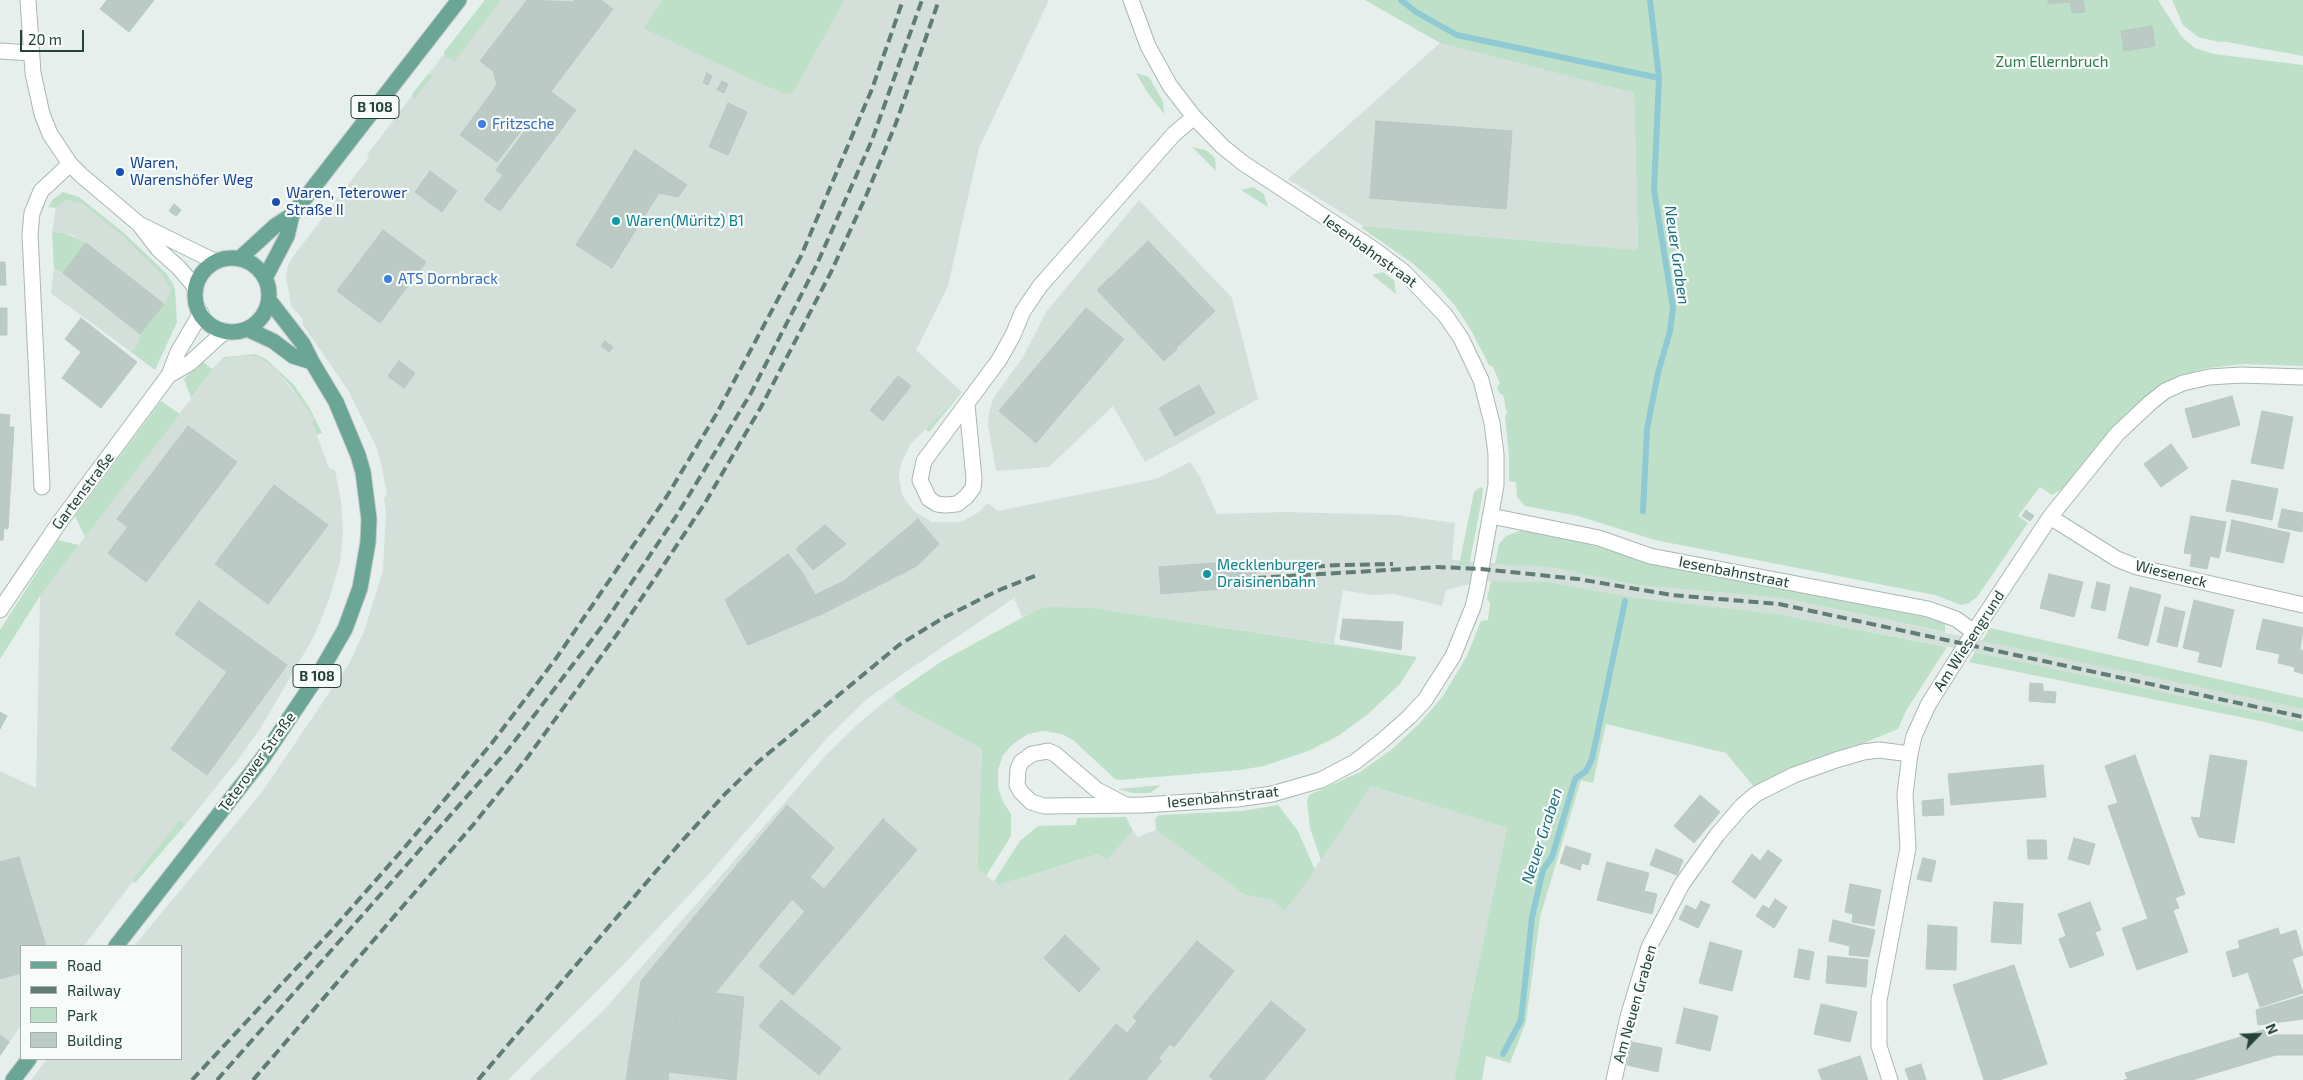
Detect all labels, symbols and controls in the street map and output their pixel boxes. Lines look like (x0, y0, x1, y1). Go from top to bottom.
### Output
scale bar (22, 20, 86, 52)
text: 20 m (28, 30, 62, 48)
park label: Zum Ellernbruch (1996, 53, 2108, 71)
road number: B 108 (351, 95, 399, 118)
place label: Fritzsche (492, 115, 555, 133)
marker: Fritzsche (476, 118, 488, 130)
place label: Waren, Warenshöfer Weg (130, 154, 253, 189)
marker: Waren, Warenshöfer Weg (114, 166, 126, 178)
place label: Waren, Teterower Straße II (286, 184, 407, 219)
marker: Waren, Teterower Straße II (270, 196, 282, 208)
water label: Neuer Graben (1661, 204, 1693, 306)
street label: Iesenbahnstraat (1319, 211, 1421, 291)
place label: Waren(Müritz) B1 (626, 212, 744, 230)
marker: Waren(Müritz) B1 (610, 215, 622, 227)
place label: ATS Dornbrack (398, 270, 498, 288)
marker: ATS Dornbrack (382, 273, 394, 285)
street label: Gartenstraße (48, 449, 118, 533)
street label: Iesenbahnstraat (1677, 552, 1791, 592)
place label: Mecklenburger Draisinenbahn (1217, 556, 1320, 591)
street label: Wieseneck (2133, 556, 2209, 592)
marker: Mecklenburger Draisinenbahn (1201, 568, 1213, 580)
street label: Am Wiesengrund (1930, 587, 2008, 695)
road number: B 108 (293, 664, 341, 688)
street label: Teterower Straße (215, 708, 299, 816)
street label: Iesenbahnstraat (1166, 782, 1280, 812)
water label: Neuer Graben (1517, 786, 1567, 886)
street label: Am Neuen Graben (1610, 943, 1660, 1065)
legend (20, 945, 182, 1060)
text: Road (67, 956, 102, 974)
text: Railway (67, 981, 121, 999)
text: Park (67, 1006, 98, 1024)
north arrow (2233, 1010, 2283, 1060)
text: N (2262, 1021, 2282, 1037)
text: Building (67, 1031, 122, 1049)

